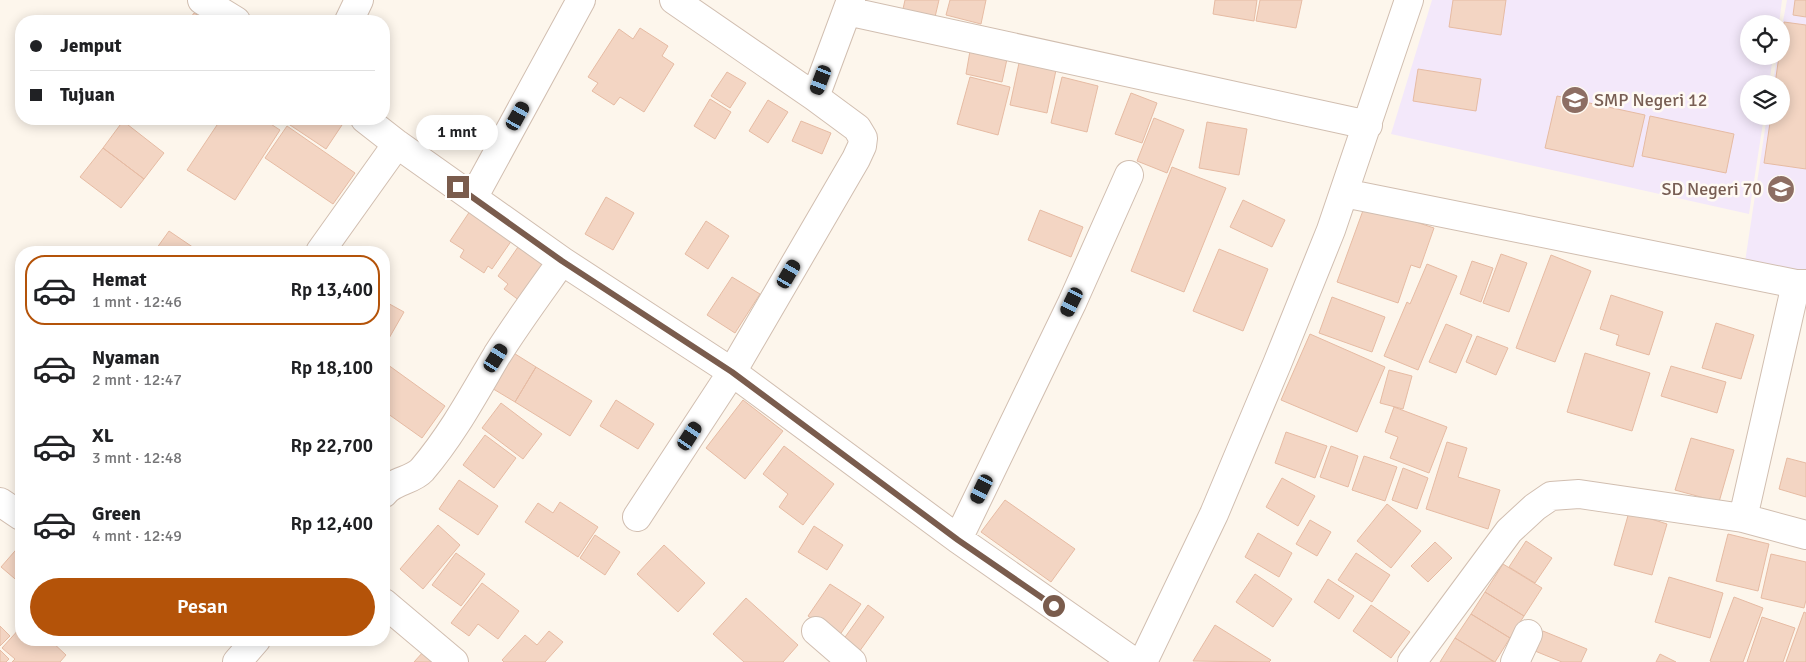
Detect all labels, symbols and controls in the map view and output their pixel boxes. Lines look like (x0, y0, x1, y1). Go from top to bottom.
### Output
map controls (1740, 15, 1790, 125)
button: locate (1740, 15, 1790, 65)
text: Jemput (60, 34, 122, 58)
car (808, 63, 833, 97)
button: layers (1740, 75, 1790, 125)
text: Tujuan (60, 83, 115, 107)
school or university icon: SMP Negeri 12 (1560, 85, 1590, 115)
place label: SMP Negeri 12 (1594, 89, 1707, 111)
car (504, 99, 531, 133)
callout: 1 mnt (417, 114, 499, 150)
text: 1 mnt (437, 122, 477, 142)
school or university icon: SD Negeri 70 (1766, 174, 1796, 204)
route end (447, 176, 469, 198)
place label: SD Negeri 70 (1661, 178, 1762, 200)
car (775, 257, 802, 291)
icon: car (32, 268, 77, 313)
text: Hemat (92, 268, 147, 292)
text: Rp 13,400 (290, 278, 373, 302)
car (1058, 285, 1085, 319)
text: 1 mnt · 12:46 (92, 292, 182, 312)
car (481, 341, 510, 375)
icon: car (32, 346, 77, 391)
text: Nyaman (92, 346, 160, 370)
text: Rp 18,100 (290, 356, 373, 380)
text: 2 mnt · 12:47 (92, 370, 182, 390)
car (675, 419, 704, 453)
icon: car (32, 424, 77, 469)
text: XL (92, 424, 114, 448)
text: Rp 22,700 (290, 434, 373, 458)
text: 3 mnt · 12:48 (92, 448, 182, 468)
car (968, 472, 995, 506)
icon: car (32, 502, 77, 547)
text: Green (92, 502, 141, 526)
text: Rp 12,400 (290, 512, 373, 536)
text: 4 mnt · 12:49 (92, 526, 182, 546)
button: Pesan (30, 578, 375, 636)
route start (1043, 595, 1065, 617)

